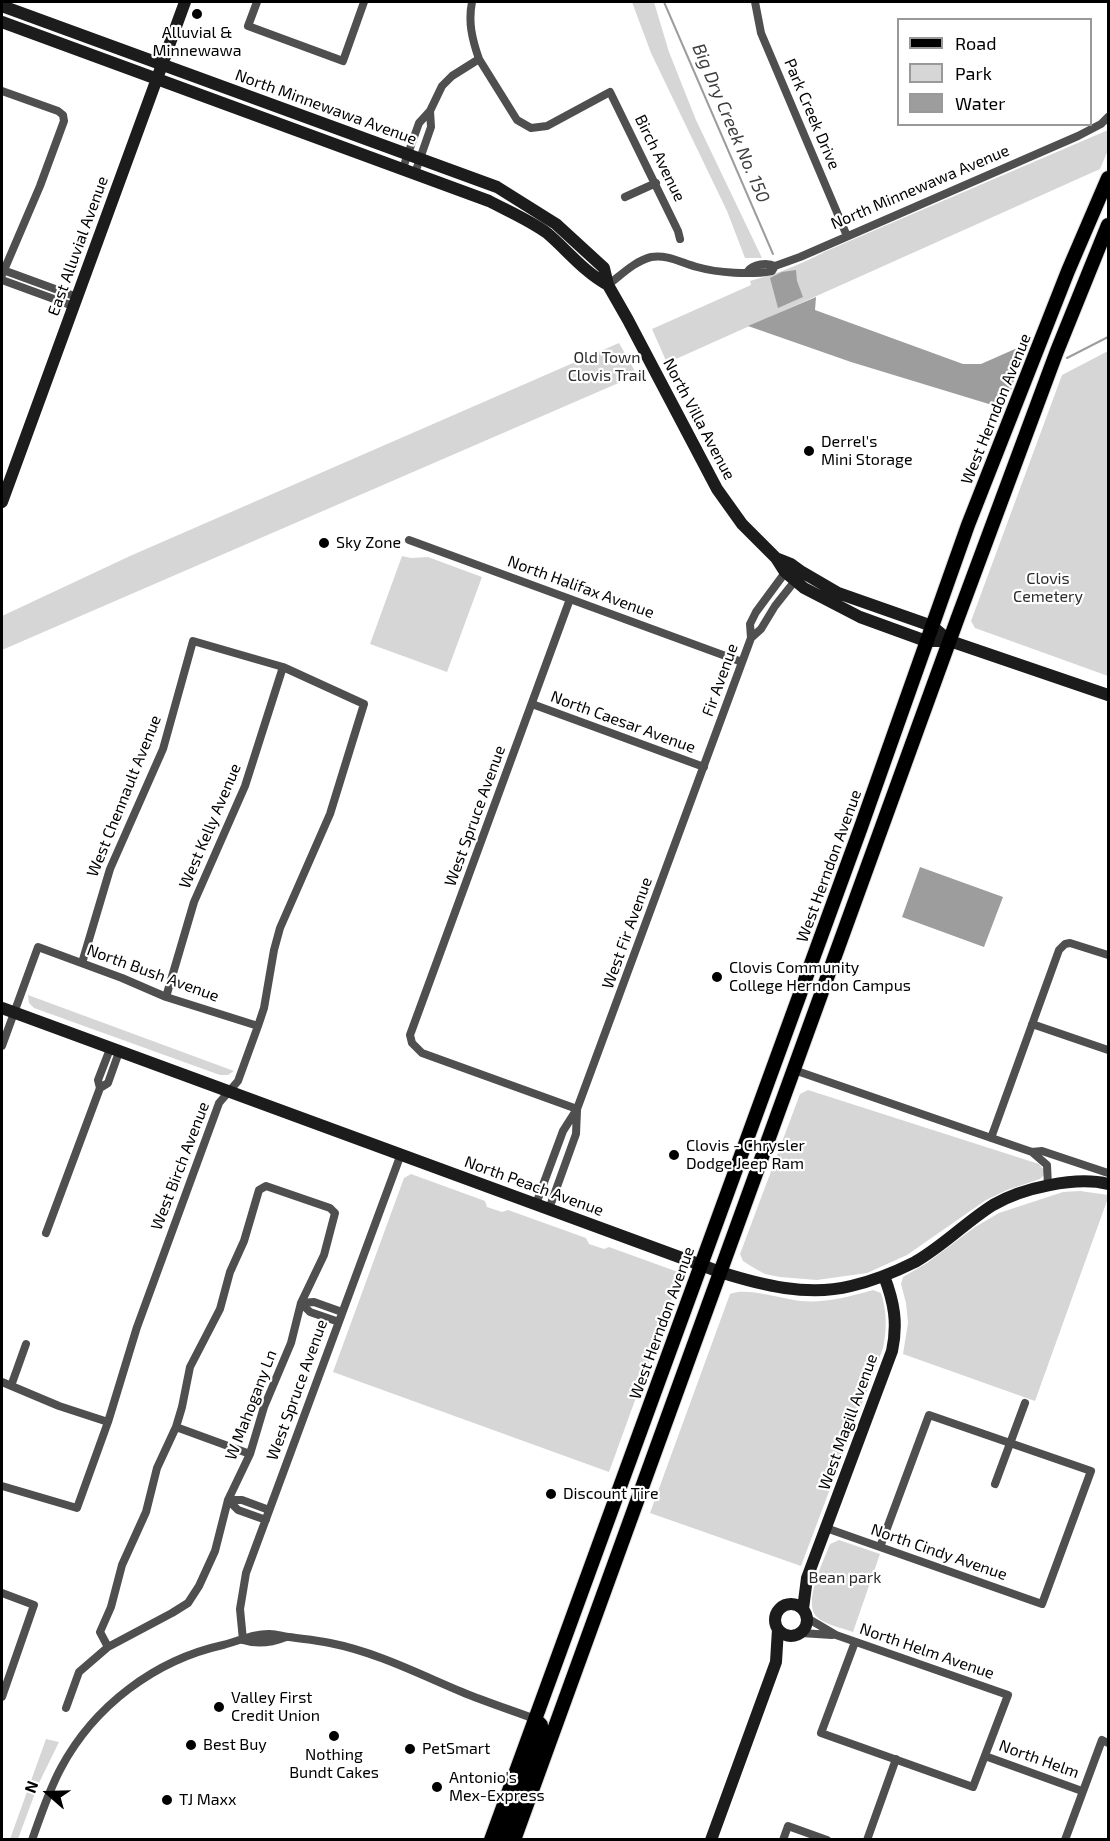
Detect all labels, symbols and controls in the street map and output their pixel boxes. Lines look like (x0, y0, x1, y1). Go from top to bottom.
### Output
marker: Alluvial & Minnewawa (190, 7, 204, 21)
legend (897, 18, 1092, 126)
place label: Alluvial & Minnewawa (152, 23, 242, 61)
text: Road (955, 32, 996, 54)
water label: Big Dry Creek No. 150 (688, 40, 774, 206)
street label: Park Creek Drive (780, 56, 844, 172)
text: Park (955, 62, 992, 84)
street label: North Minnewawa Avenue (233, 65, 419, 149)
text: Water (955, 92, 1005, 114)
street label: Birch Avenue (631, 111, 689, 205)
street label: North Minnewawa Avenue (828, 141, 1012, 233)
street label: East Alluvial Avenue (44, 174, 112, 318)
street label: West Herndon Avenue (957, 331, 1035, 487)
park label: Old Town Clovis Trail (568, 348, 646, 386)
street label: North Villa Avenue (659, 355, 739, 483)
place label: Derrel's Mini Storage (821, 432, 913, 470)
marker: Derrel's Mini Storage (802, 444, 816, 458)
place label: Sky Zone (336, 533, 401, 553)
marker: Sky Zone (317, 536, 331, 550)
street label: North Halifax Avenue (505, 552, 657, 622)
park label: Clovis Cemetery (1013, 569, 1083, 607)
street label: Fir Avenue (698, 641, 742, 719)
street label: North Caesar Avenue (548, 687, 698, 757)
street label: West Chennault Avenue (83, 712, 165, 880)
street label: West Spruce Avenue (441, 743, 509, 889)
street label: West Kelly Avenue (175, 761, 245, 891)
street label: West Herndon Avenue (792, 787, 866, 945)
street label: West Fir Avenue (598, 875, 656, 991)
street label: North Bush Avenue (84, 940, 222, 1006)
place label: Clovis Community College Herndon Campus (729, 958, 911, 996)
marker: Clovis Community College Herndon Campus (710, 970, 724, 984)
street label: West Birch Avenue (147, 1099, 213, 1233)
place label: Clovis - Chrysler Dodge Jeep Ram (686, 1136, 805, 1174)
marker: Clovis - Chrysler Dodge Jeep Ram (667, 1148, 681, 1162)
street label: North Peach Avenue (462, 1152, 606, 1220)
street label: West Herndon Avenue (625, 1244, 699, 1402)
street label: West Spruce Avenue (263, 1317, 331, 1463)
street label: W Mahogany Ln (221, 1347, 281, 1463)
street label: West Magill Avenue (814, 1351, 882, 1493)
place label: Discount Tire (563, 1484, 659, 1504)
marker: Discount Tire (544, 1487, 558, 1501)
street label: North Cindy Avenue (868, 1520, 1010, 1584)
park label: Bean park (809, 1568, 881, 1588)
street label: North Helm Avenue (857, 1619, 997, 1683)
place label: Valley First Credit Union (231, 1688, 320, 1726)
marker: Valley First Credit Union (212, 1700, 226, 1714)
marker: Nothing Bundt Cakes (327, 1729, 341, 1743)
place label: Best Buy (203, 1735, 267, 1755)
street label: North Helm (996, 1736, 1082, 1782)
marker: Best Buy (184, 1738, 198, 1752)
place label: PetSmart (422, 1739, 490, 1759)
marker: PetSmart (403, 1742, 417, 1756)
place label: Nothing Bundt Cakes (289, 1745, 379, 1783)
north arrow (18, 1763, 78, 1823)
place label: Antonio's Mex-Express (449, 1768, 545, 1806)
text: N (20, 1778, 42, 1795)
marker: Antonio's Mex-Express (430, 1780, 444, 1794)
place label: TJ Maxx (179, 1790, 236, 1810)
marker: TJ Maxx (160, 1793, 174, 1807)

